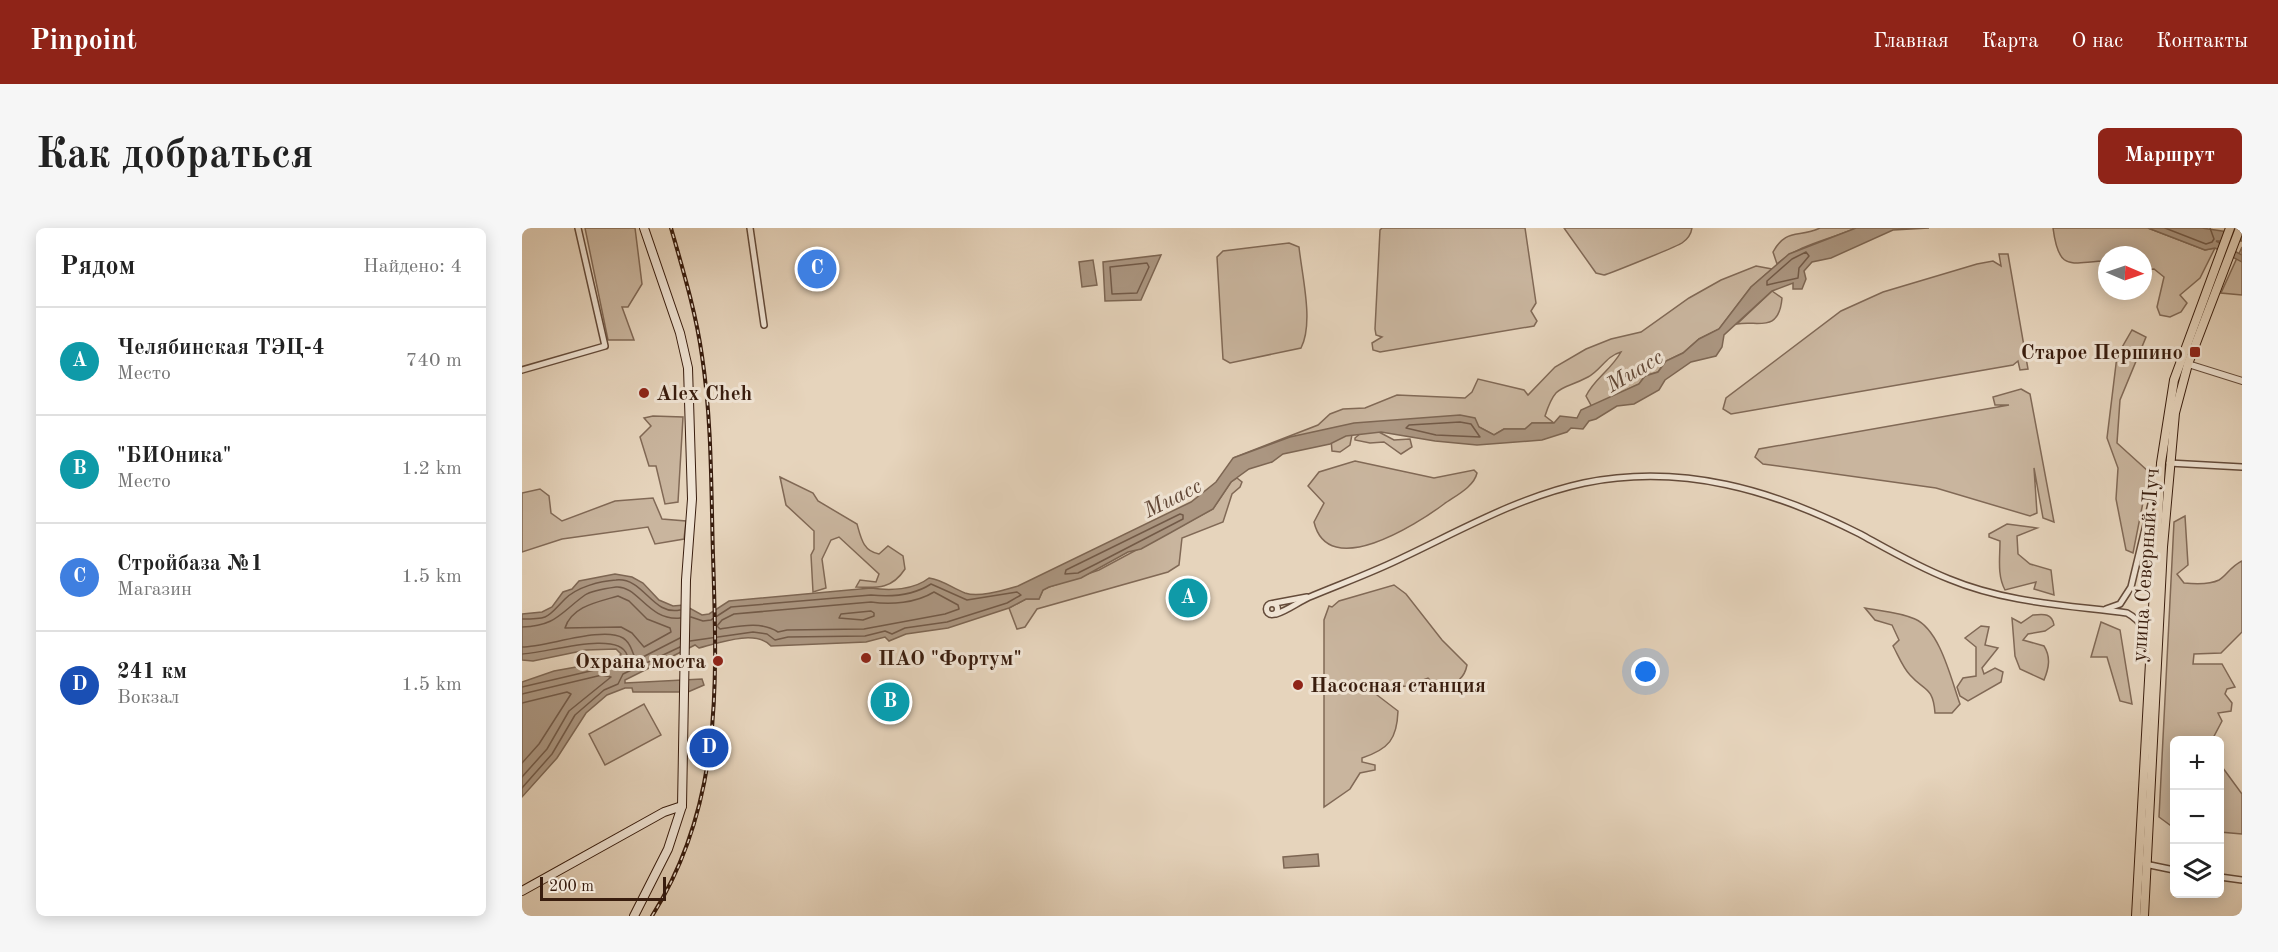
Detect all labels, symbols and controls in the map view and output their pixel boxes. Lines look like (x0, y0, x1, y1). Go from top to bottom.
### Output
text: Pinpoint (30, 28, 137, 56)
text: Главная (1873, 31, 1949, 52)
text: Карта (1982, 31, 2039, 52)
text: О нас (2072, 31, 2123, 52)
text: Контакты (2156, 31, 2248, 52)
button: Маршрут (2098, 128, 2242, 184)
text: Как добраться (36, 135, 313, 177)
pin: C (798, 246, 836, 291)
north arrow (2098, 246, 2152, 300)
text: Рядом (60, 254, 135, 280)
text: Найдено: 4 (363, 257, 462, 277)
text: Челябинская ТЭЦ-4 (117, 337, 325, 359)
place label: Старое Першино (2021, 343, 2183, 364)
marker: Старое Першино (2188, 345, 2202, 359)
water label: Миасс (1602, 346, 1668, 398)
text: A (72, 351, 87, 371)
text: 740 m (406, 351, 462, 371)
text: Место (117, 364, 171, 384)
place label: Alex Cheh (656, 384, 753, 405)
marker: Alex Cheh (637, 386, 651, 400)
text: "БИОника" (117, 445, 232, 467)
text: B (72, 459, 87, 479)
text: 1.2 km (401, 459, 462, 479)
street label: улица Северный Луч (2129, 467, 2164, 663)
text: Место (117, 472, 171, 492)
water label: Миасс (1139, 475, 1206, 523)
text: Стройбаза №1 (117, 553, 263, 575)
text: C (73, 567, 86, 587)
text: 1.5 km (401, 567, 462, 587)
pin: A (1168, 576, 1208, 620)
text: Магазин (117, 580, 192, 600)
place label: ПАО "Фортум" (878, 649, 1022, 670)
marker: ПАО "Фортум" (859, 651, 873, 665)
place label: Охрана моста (575, 652, 706, 673)
marker: Охрана моста (711, 654, 725, 668)
your location (1631, 657, 1660, 686)
text: 241 км (117, 661, 187, 683)
text: D (72, 675, 87, 695)
text: 1.5 km (401, 675, 462, 695)
place label: Насосная станция (1310, 676, 1486, 697)
marker: Насосная станция (1291, 678, 1305, 692)
pin: B (870, 680, 910, 724)
text: Вокзал (117, 688, 179, 708)
pin: D (690, 726, 729, 770)
map controls (2170, 736, 2224, 898)
button: + (2170, 736, 2224, 790)
button: − (2170, 790, 2224, 844)
button: layers (2170, 844, 2224, 898)
scale bar (540, 874, 666, 902)
text: 200 m (549, 879, 594, 895)

